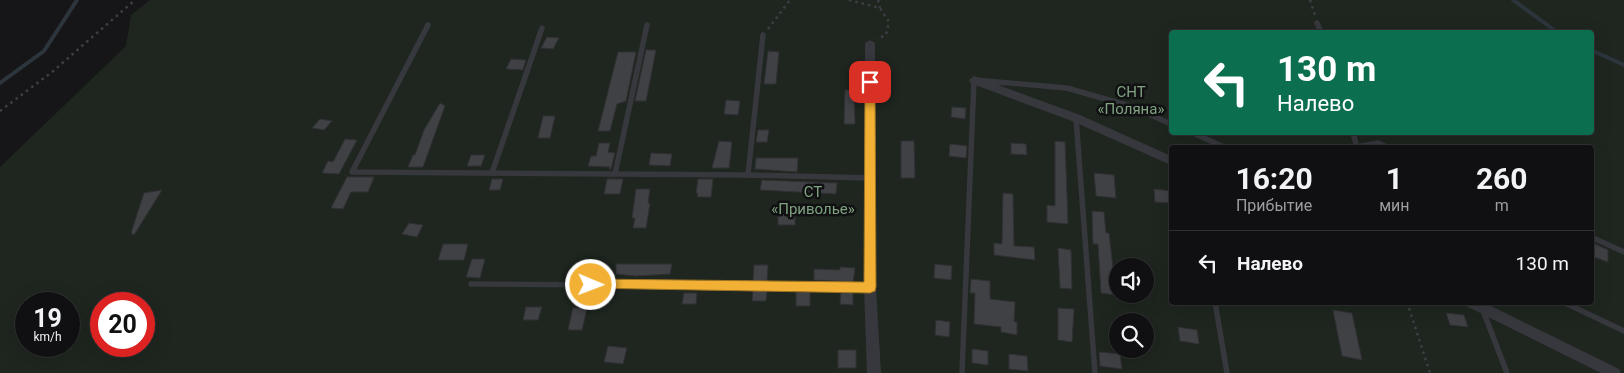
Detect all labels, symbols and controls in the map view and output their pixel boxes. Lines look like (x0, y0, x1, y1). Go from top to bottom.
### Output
text: 130 m (1277, 49, 1376, 90)
icon: left (1194, 50, 1259, 115)
pin (849, 61, 891, 103)
icon: arrive (856, 68, 884, 96)
park label: СНТ «Поляна» (1098, 83, 1164, 118)
text: Налево (1277, 91, 1354, 116)
text: 16:20 (1235, 161, 1313, 196)
text: 1 (1386, 161, 1403, 196)
text: 260 (1476, 161, 1528, 196)
park label: СТ «Приволье» (771, 183, 855, 218)
text: Прибытие (1236, 196, 1312, 215)
text: мин (1379, 196, 1409, 215)
text: m (1495, 196, 1509, 215)
icon: left (1194, 249, 1222, 277)
text: Налево (1237, 252, 1303, 275)
text: 130 m (1516, 252, 1569, 275)
position arrow (564, 258, 616, 310)
map controls (1109, 258, 1154, 358)
button: sound (1109, 258, 1154, 303)
speed limit sign: 20 (90, 292, 155, 357)
text: 19 (33, 304, 62, 333)
button: search (1109, 313, 1154, 358)
text: km/h (33, 330, 62, 344)

